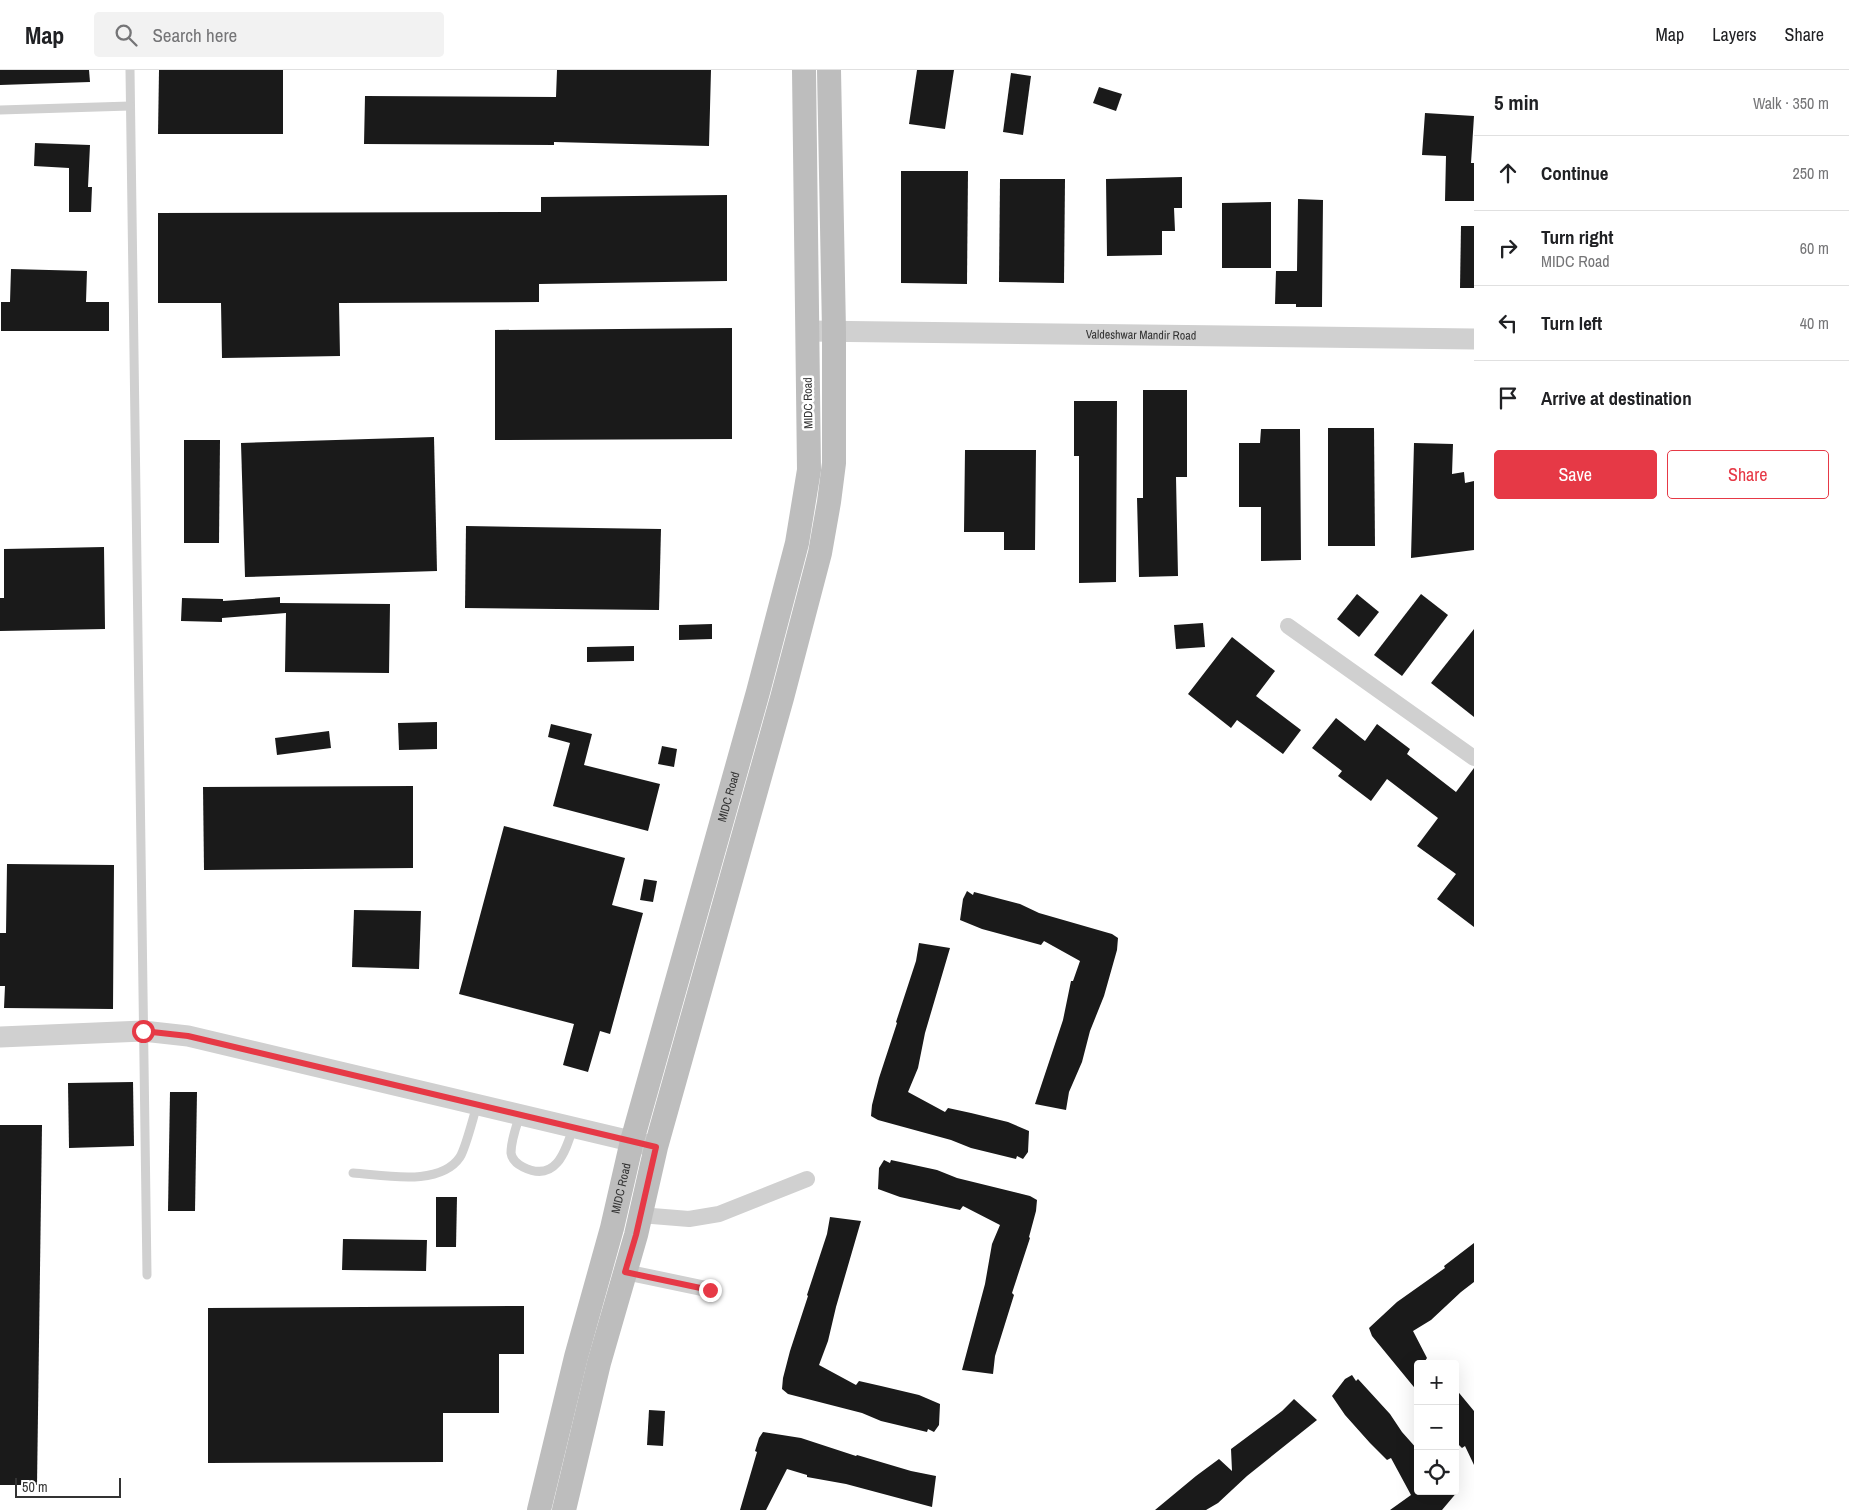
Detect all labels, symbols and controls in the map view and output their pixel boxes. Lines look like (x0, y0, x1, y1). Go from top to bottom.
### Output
search box (94, 12, 444, 57)
text: Map (25, 19, 64, 51)
icon: search (112, 21, 140, 49)
text: Search here (152, 22, 237, 48)
text: Map (1656, 22, 1684, 47)
text: Layers (1712, 22, 1757, 47)
text: Share (1785, 22, 1824, 47)
text: 5 min (1494, 88, 1539, 117)
text: Walk · 350 m (1753, 92, 1829, 114)
icon: ahead (1494, 159, 1522, 187)
text: Continue (1541, 160, 1609, 186)
text: 250 m (1793, 162, 1829, 184)
text: Turn right (1541, 224, 1613, 250)
icon: right (1494, 234, 1522, 262)
text: 60 m (1800, 237, 1829, 259)
text: MIDC Road (1541, 250, 1610, 272)
icon: left (1494, 309, 1522, 337)
text: Turn left (1541, 310, 1602, 336)
text: 40 m (1800, 312, 1829, 334)
street label: Valdeshwar Mandir Road (1086, 326, 1196, 344)
street label: MIDC Road (800, 377, 816, 429)
icon: arrive (1494, 384, 1522, 412)
text: Arrive at destination (1541, 385, 1692, 411)
button: Save (1494, 450, 1657, 499)
button: Share (1667, 450, 1829, 499)
street label: MIDC Road (714, 770, 743, 824)
route start (132, 1020, 155, 1043)
street label: MIDC Road (608, 1161, 635, 1215)
route end (699, 1279, 722, 1302)
map controls (1414, 1360, 1459, 1495)
button: + (1414, 1360, 1459, 1405)
button: − (1414, 1405, 1459, 1450)
button: locate (1414, 1450, 1459, 1495)
scale bar (15, 1475, 121, 1498)
text: 50 m (22, 1478, 48, 1496)

